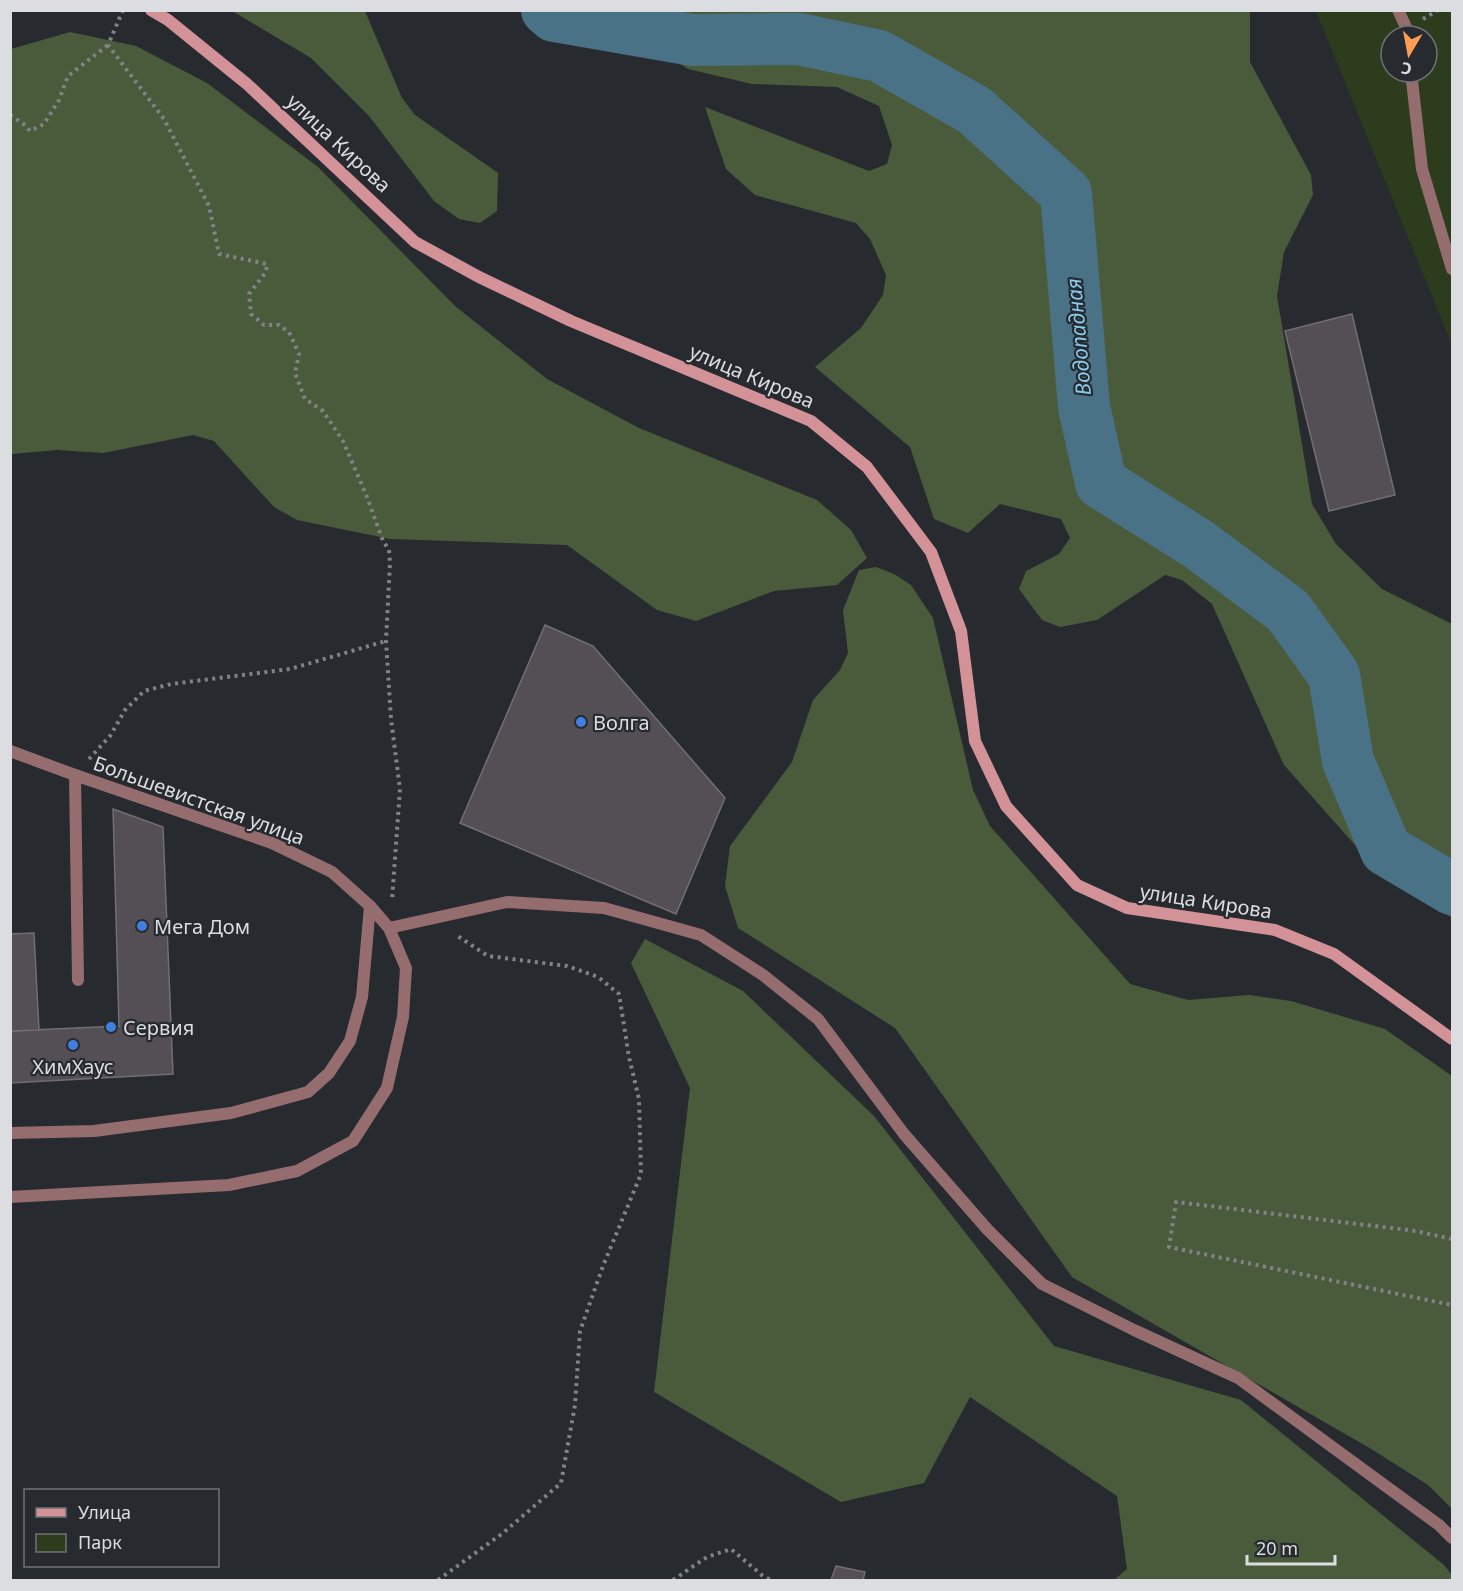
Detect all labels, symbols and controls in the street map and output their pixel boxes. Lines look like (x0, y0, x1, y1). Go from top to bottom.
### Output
north arrow (1379, 24, 1439, 84)
text: С (1399, 57, 1413, 81)
street label: улица Кирова (281, 88, 397, 198)
water label: Водопадная (1059, 277, 1097, 397)
street label: улица Кирова (685, 338, 819, 414)
place label: Волга (593, 709, 650, 736)
marker: Волга (574, 715, 588, 729)
street label: Большевистская улица (90, 749, 308, 851)
street label: улица Кирова (1138, 877, 1274, 925)
place label: Мега Дом (154, 913, 250, 940)
marker: Мега Дом (135, 919, 149, 933)
place label: Сервия (123, 1014, 194, 1041)
marker: Сервия (104, 1020, 118, 1034)
marker: ХимХаус (66, 1038, 80, 1052)
place label: ХимХаус (32, 1053, 114, 1080)
legend (24, 1489, 219, 1567)
text: Улица (78, 1500, 131, 1524)
scale bar (1247, 1528, 1336, 1566)
text: Парк (78, 1530, 122, 1554)
text: 20 m (1256, 1536, 1298, 1560)

